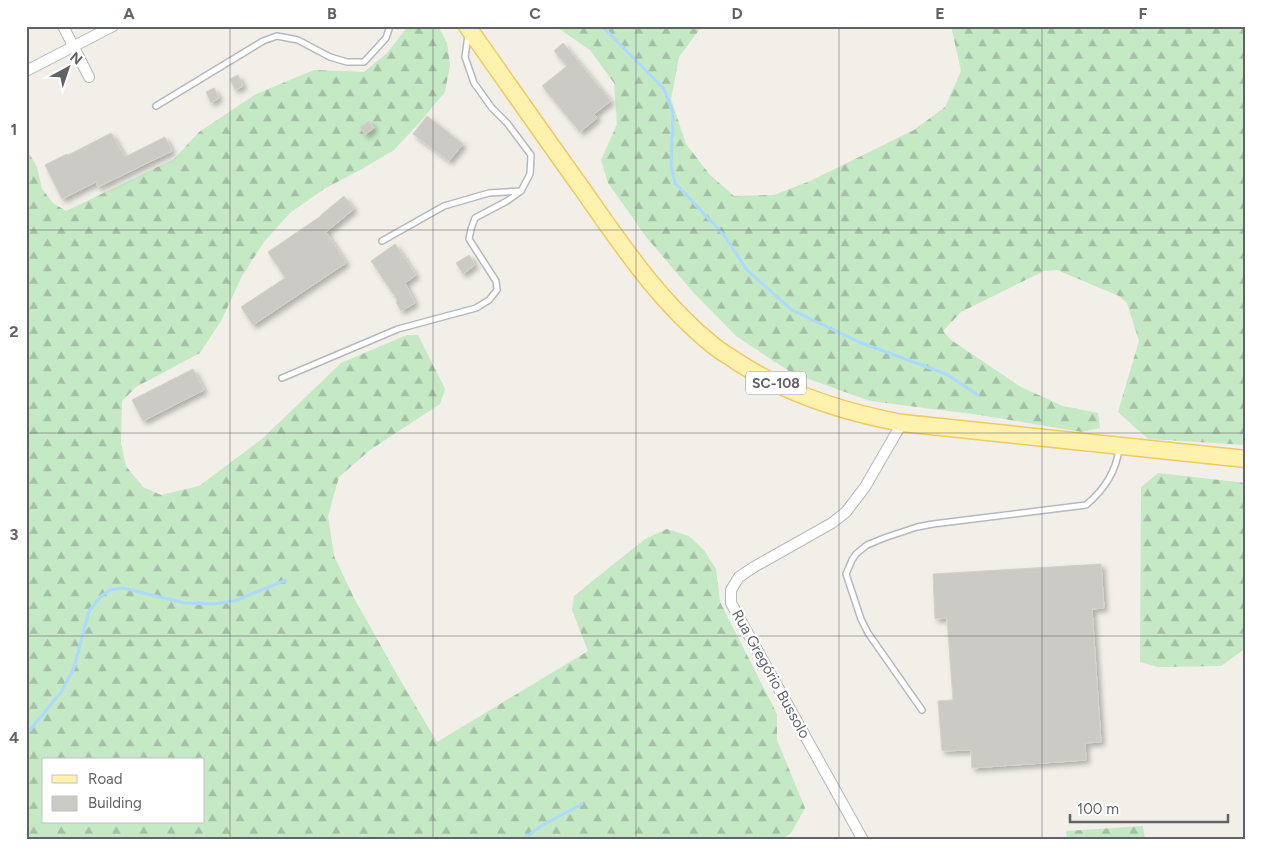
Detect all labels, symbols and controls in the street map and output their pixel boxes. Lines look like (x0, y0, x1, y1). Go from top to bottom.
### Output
text: A (123, 4, 135, 23)
text: B (327, 4, 337, 23)
text: C (529, 4, 541, 23)
text: D (731, 4, 743, 23)
text: E (935, 4, 945, 23)
text: F (1139, 4, 1148, 23)
north arrow (42, 42, 92, 92)
text: N (66, 48, 86, 68)
text: 1 (11, 120, 17, 139)
text: 2 (9, 322, 19, 341)
road number: SC-108 (746, 372, 806, 394)
text: 3 (10, 525, 19, 544)
street label: Rua Gregório Bussolo (728, 606, 814, 742)
text: 4 (9, 728, 19, 747)
legend (42, 758, 205, 824)
text: Road (88, 770, 123, 788)
scale bar (1070, 791, 1227, 823)
text: Building (88, 794, 142, 812)
text: 100 m (1077, 800, 1119, 818)

